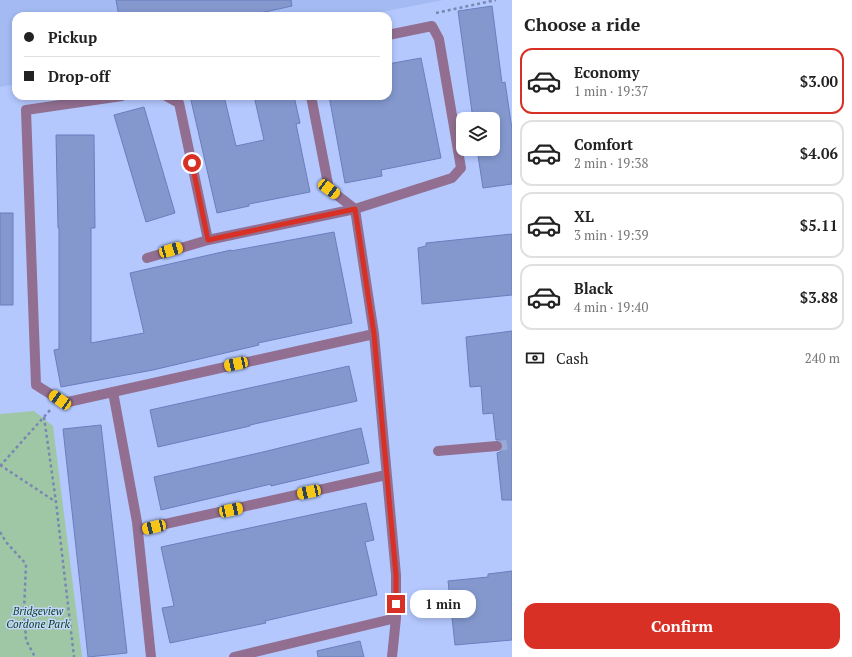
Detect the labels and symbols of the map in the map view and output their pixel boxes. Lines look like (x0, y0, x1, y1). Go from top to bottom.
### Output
route start (183, 154, 201, 172)
car (316, 177, 342, 201)
car (158, 241, 184, 259)
car (223, 356, 249, 372)
car (47, 388, 73, 412)
car (296, 484, 322, 500)
car (218, 502, 244, 518)
car (141, 518, 167, 536)
callout: 1 min (410, 590, 476, 618)
route end (387, 595, 405, 613)
park label: Bridgeview Cordone Park (6, 604, 70, 631)

